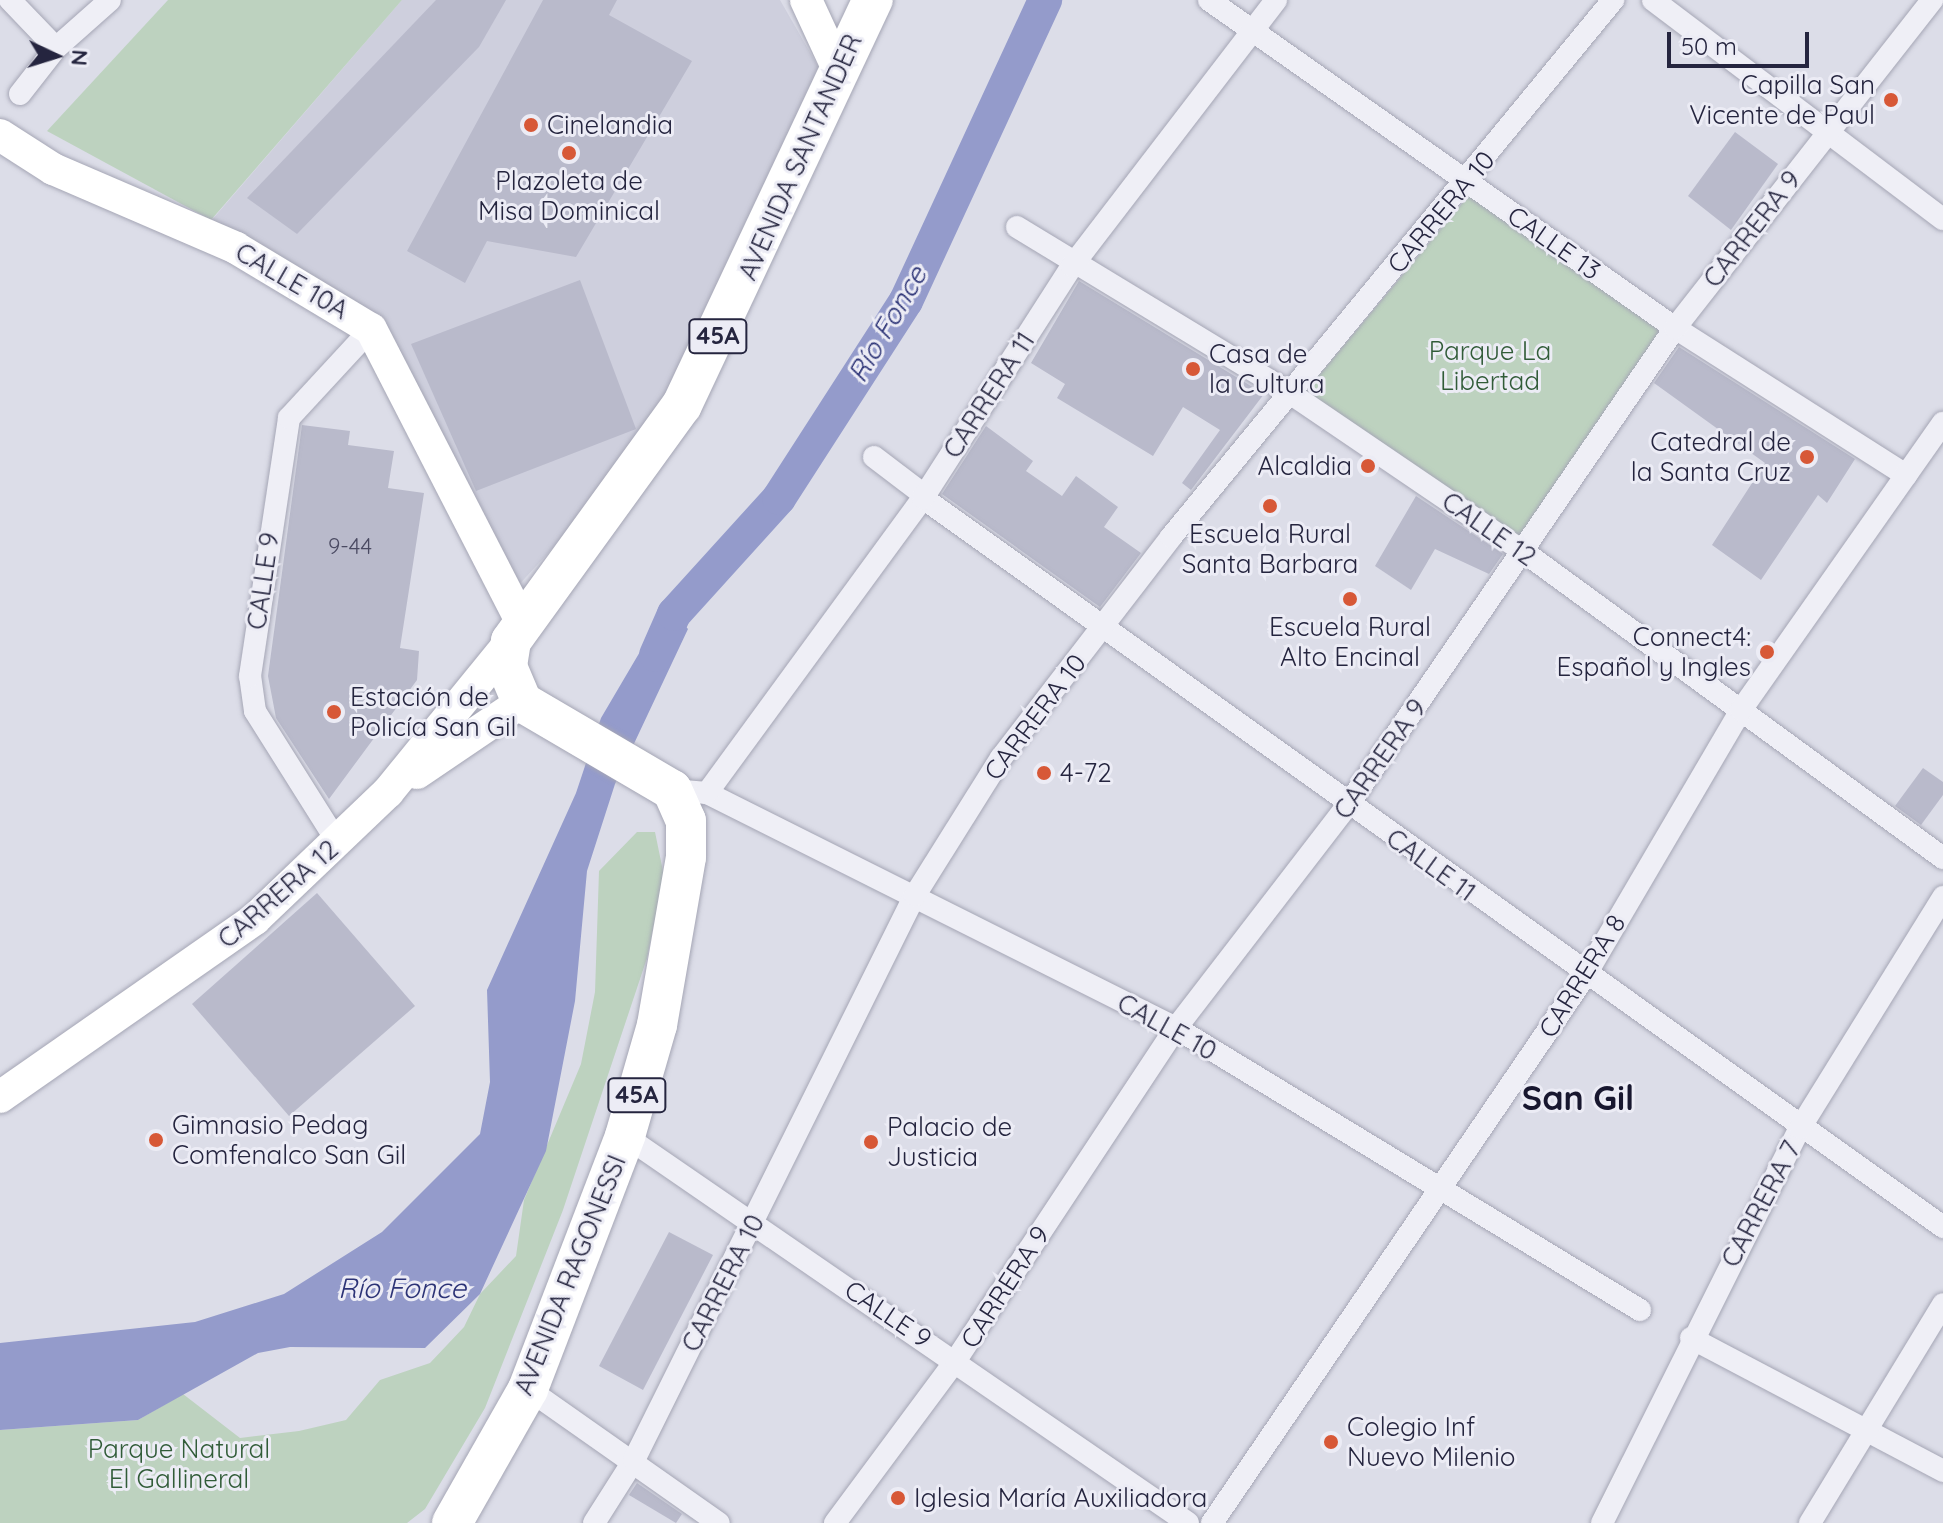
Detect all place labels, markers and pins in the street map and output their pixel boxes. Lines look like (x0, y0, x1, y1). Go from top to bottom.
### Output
place label: Capilla San Vicente de Paul (1689, 69, 1875, 130)
marker: Capilla San Vicente de Paul (1882, 91, 1900, 109)
place label: Cinelandia (547, 109, 673, 141)
marker: Cinelandia (522, 116, 540, 134)
marker: Plazoleta de Misa Dominical (560, 144, 578, 162)
place label: Plazoleta de Misa Dominical (478, 165, 660, 226)
place label: Casa de la Cultura (1209, 338, 1325, 400)
marker: Casa de la Cultura (1184, 360, 1202, 378)
place label: Catedral de la Santa Cruz (1631, 426, 1791, 488)
marker: Catedral de la Santa Cruz (1798, 448, 1816, 466)
place label: Alcaldia (1257, 450, 1352, 482)
marker: Alcaldia (1359, 457, 1377, 475)
marker: Escuela Rural Santa Barbara (1261, 497, 1279, 515)
place label: Escuela Rural Santa Barbara (1182, 518, 1358, 580)
marker: Escuela Rural Alto Encinal (1341, 590, 1359, 608)
place label: Escuela Rural Alto Encinal (1269, 611, 1431, 672)
place label: Connect4: Español y Ingles (1556, 621, 1751, 682)
marker: Connect4: Español y Ingles (1758, 643, 1776, 661)
place label: Estación de Policía San Gil (350, 681, 516, 742)
marker: Estación de Policía San Gil (325, 703, 343, 721)
place label: 4-72 (1060, 757, 1112, 789)
marker: 4-72 (1035, 764, 1053, 782)
place label: Gimnasio Pedag Comfenalco San Gil (172, 1109, 406, 1170)
place label: Palacio de Justicia (887, 1111, 1012, 1172)
marker: Gimnasio Pedag Comfenalco San Gil (147, 1131, 165, 1149)
marker: Palacio de Justicia (862, 1133, 880, 1151)
place label: Colegio Inf Nuevo Milenio (1347, 1411, 1515, 1472)
marker: Colegio Inf Nuevo Milenio (1322, 1433, 1340, 1451)
place label: Iglesia María Auxiliadora (914, 1482, 1207, 1514)
marker: Iglesia María Auxiliadora (889, 1489, 907, 1507)

